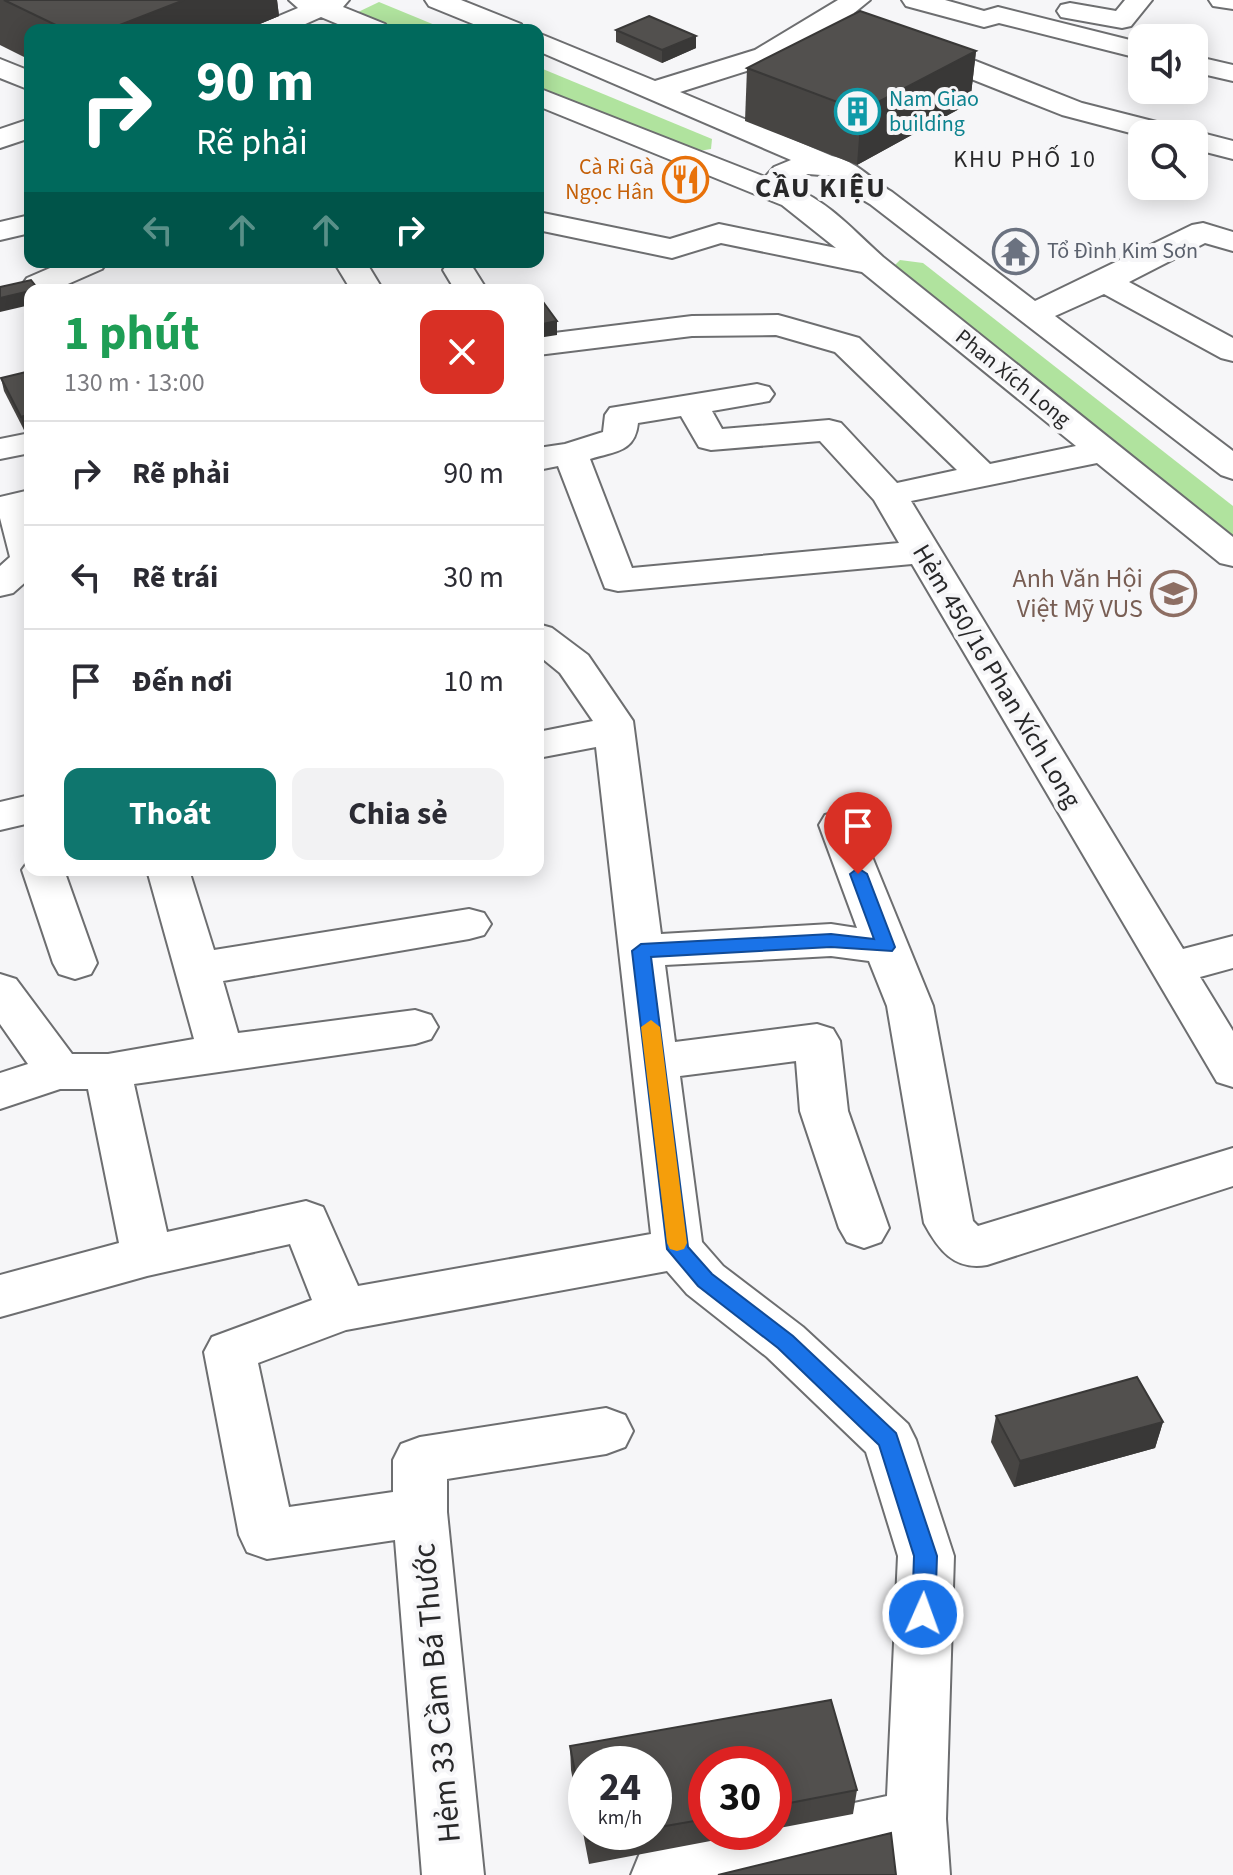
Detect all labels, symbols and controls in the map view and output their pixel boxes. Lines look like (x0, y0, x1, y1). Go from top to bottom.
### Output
map controls (1128, 24, 1208, 200)
button: sound (1128, 24, 1208, 104)
text: 90 m (196, 43, 314, 122)
icon: right (64, 56, 168, 160)
place label: Nam Giao building (889, 83, 979, 140)
building icon: Nam Giao building (834, 88, 882, 136)
text: Rẽ phải (196, 117, 308, 168)
button: search (1128, 120, 1208, 200)
district label: KHU PHỐ 10 (953, 142, 1097, 177)
place label: Cà Ri Gà Ngọc Hân (565, 151, 654, 208)
restaurant icon: Cà Ri Gà Ngọc Hân (661, 156, 709, 204)
district label: CẦU KIỆU (755, 168, 887, 208)
icon: left (136, 208, 180, 252)
icon: ahead (220, 208, 264, 252)
icon: ahead (304, 208, 348, 252)
icon: right (388, 208, 432, 252)
temple icon: Tổ Đình Kim Sơn (992, 227, 1040, 275)
place label: Tổ Đình Kim Sơn (1047, 235, 1198, 267)
text: 1 phút (64, 300, 200, 368)
button: close (420, 310, 504, 394)
street label: Phan Xích Long (948, 321, 1078, 435)
text: 130 m · 13:00 (64, 364, 205, 401)
icon: right (64, 451, 108, 495)
text: Rẽ phải (132, 452, 230, 495)
text: 90 m (443, 452, 504, 495)
street label: Hẻm 450/16 Phan Xích Long (903, 537, 1091, 815)
icon: left (64, 555, 108, 599)
text: Rẽ trái (132, 556, 218, 599)
text: 30 m (443, 556, 504, 599)
place label: Anh Văn Hội Việt Mỹ VUS (1013, 560, 1143, 627)
school or university icon: Anh Văn Hội Việt Mỹ VUS (1150, 569, 1198, 617)
icon: arrive (64, 659, 108, 703)
text: Đến nơi (132, 660, 232, 703)
text: 10 m (443, 660, 504, 703)
button: Thoát (64, 768, 276, 860)
button: Chia sẻ (292, 768, 504, 860)
pin (824, 792, 892, 874)
icon: arrive (836, 804, 880, 848)
street label: Hẻm 33 Cầm Bá Thước (401, 1541, 473, 1845)
position arrow (881, 1572, 965, 1656)
speed limit sign: 30 (688, 1746, 792, 1850)
text: 24 (599, 1759, 641, 1816)
text: km/h (598, 1804, 642, 1832)

